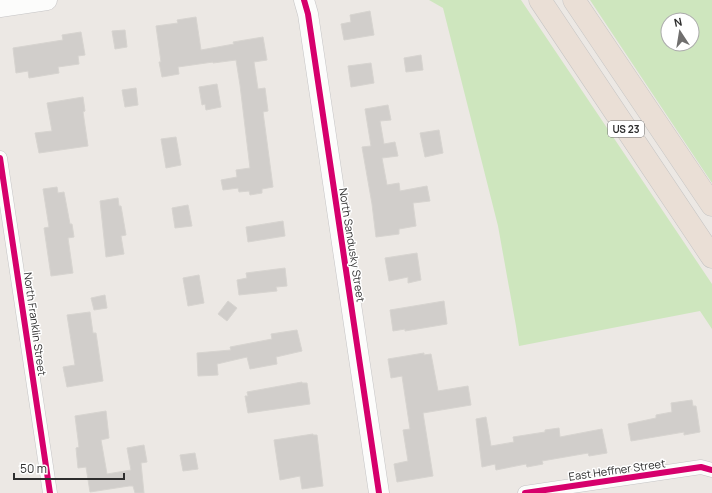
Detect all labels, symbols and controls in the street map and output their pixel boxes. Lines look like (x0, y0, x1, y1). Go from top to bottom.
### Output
north arrow (660, 12, 700, 52)
text: N (672, 14, 683, 30)
road number: US 23 (608, 121, 644, 137)
street label: North Sandusky Street (336, 187, 369, 303)
street label: North Franklin Street (21, 271, 50, 377)
scale bar (14, 455, 124, 481)
street label: East Heffner Street (568, 455, 666, 484)
text: 50 m (20, 460, 47, 477)

